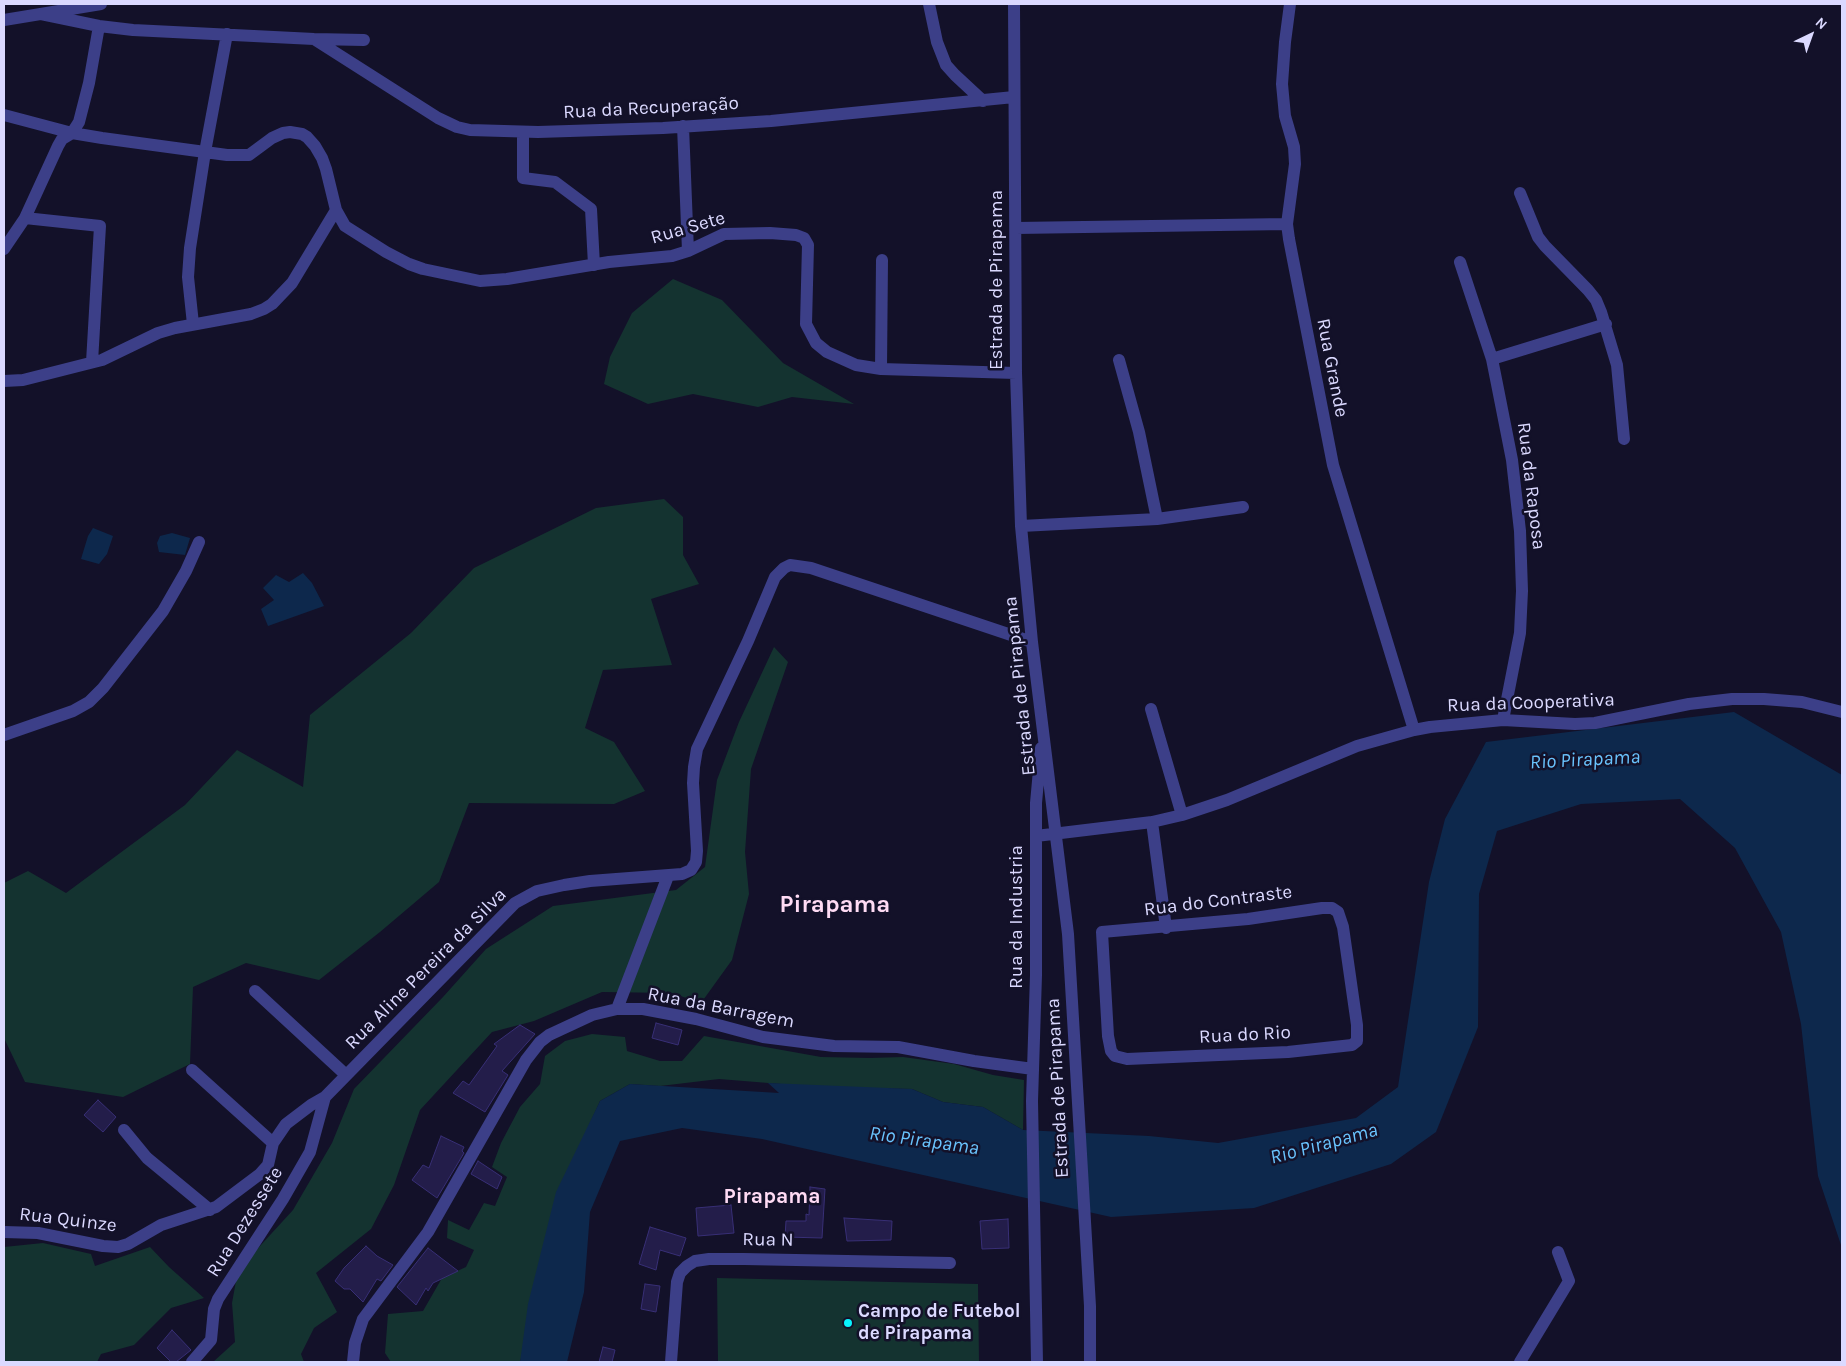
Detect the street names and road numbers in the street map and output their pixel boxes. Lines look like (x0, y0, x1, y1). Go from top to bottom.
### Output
street label: Rua da Recuperação (563, 92, 739, 124)
street label: Estrada de Pirapama (986, 190, 1008, 370)
street label: Rua Sete (648, 207, 728, 249)
street label: Rua Grande (1311, 317, 1353, 419)
street label: Rua da Raposa (1512, 421, 1550, 551)
street label: Estrada de Pirapama (999, 595, 1041, 777)
street label: Rua da Cooperativa (1447, 689, 1615, 717)
street label: Rua da Industria (1006, 845, 1028, 989)
street label: Rua do Contraste (1143, 881, 1293, 921)
street label: Rua Aline Pereira da Silva (341, 884, 511, 1054)
street label: Rua da Barragem (646, 983, 796, 1033)
street label: Estrada de Pirapama (1042, 997, 1074, 1179)
street label: Rua do Rio (1198, 1021, 1292, 1049)
street label: Rua Dezessete (202, 1163, 288, 1281)
street label: Rua Quinze (18, 1203, 118, 1237)
street label: Rua N (742, 1228, 794, 1252)

